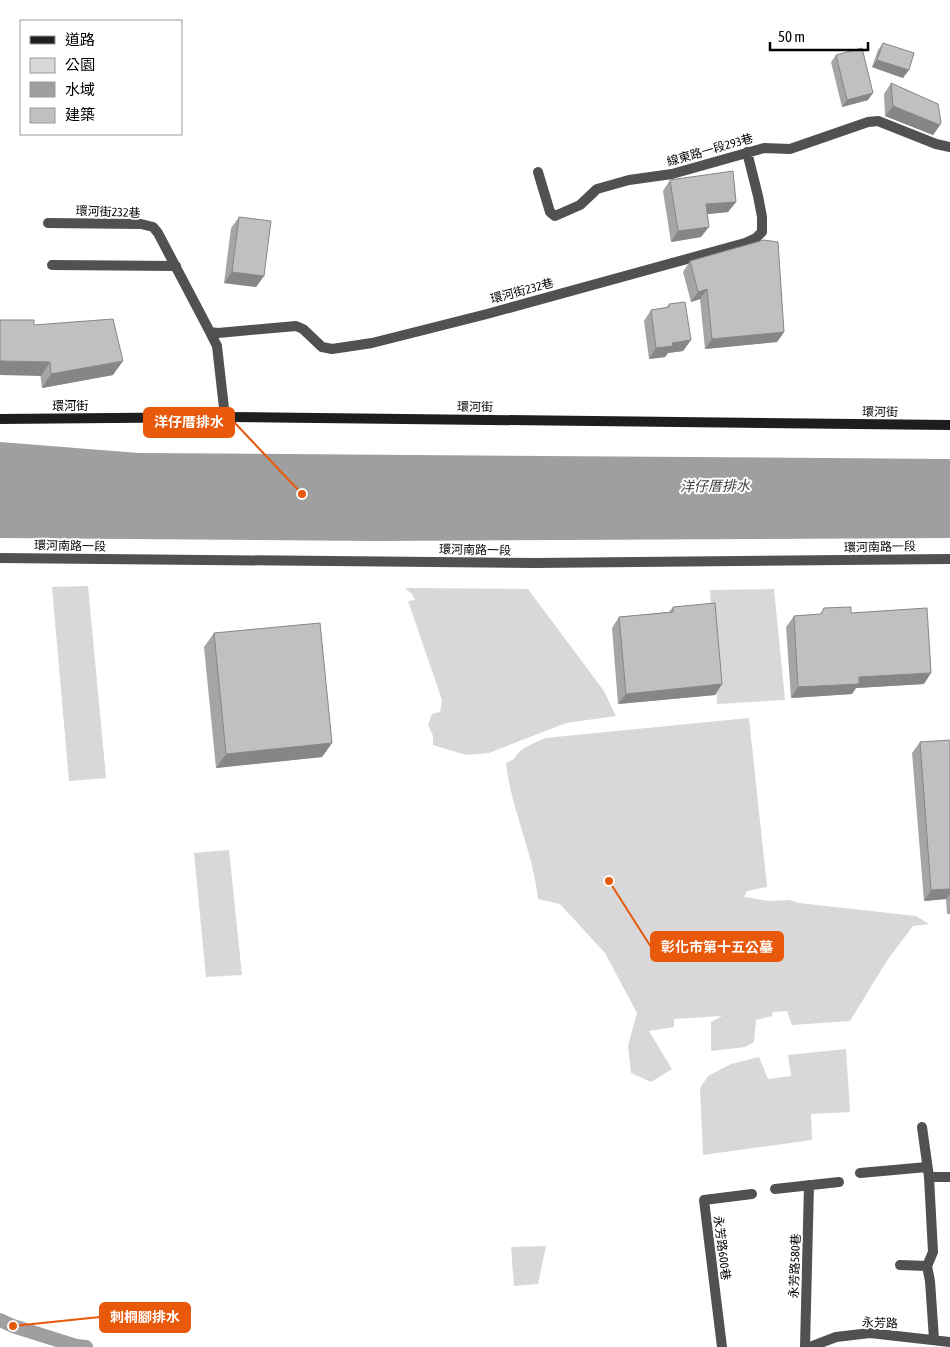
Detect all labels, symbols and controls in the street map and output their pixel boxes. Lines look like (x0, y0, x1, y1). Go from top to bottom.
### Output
legend (20, 20, 182, 135)
scale bar (770, 20, 868, 52)
text: 50 m (778, 28, 805, 45)
text: 道路 (65, 31, 95, 48)
text: 公園 (65, 56, 95, 73)
text: 水域 (65, 81, 95, 98)
text: 建築 (65, 106, 95, 123)
street label: 線東路一段293巷 (665, 131, 755, 169)
street label: 環河街232巷 (75, 204, 141, 220)
street label: 環河街232巷 (489, 276, 555, 306)
street label: 環河街 (52, 399, 88, 413)
street label: 環河街 (457, 400, 493, 414)
street label: 環河街 (862, 405, 898, 419)
callout: 洋仔厝排水 (144, 408, 234, 437)
text: 洋仔厝排水 (154, 414, 224, 430)
water label: 洋仔厝排水 (680, 477, 751, 495)
street label: 環河南路一段 (34, 538, 106, 554)
street label: 環河南路一段 (844, 539, 916, 555)
street label: 環河南路一段 (439, 542, 511, 558)
callout: 彰化市第十五公墓 (651, 932, 783, 961)
text: 彰化市第十五公墓 (661, 939, 773, 955)
street label: 永芳路600巷 (711, 1215, 733, 1281)
street label: 永芳路580巷 (787, 1233, 803, 1299)
callout: 刺桐腳排水 (100, 1303, 190, 1332)
text: 刺桐腳排水 (110, 1309, 180, 1325)
street label: 永芳路 (862, 1315, 898, 1331)

